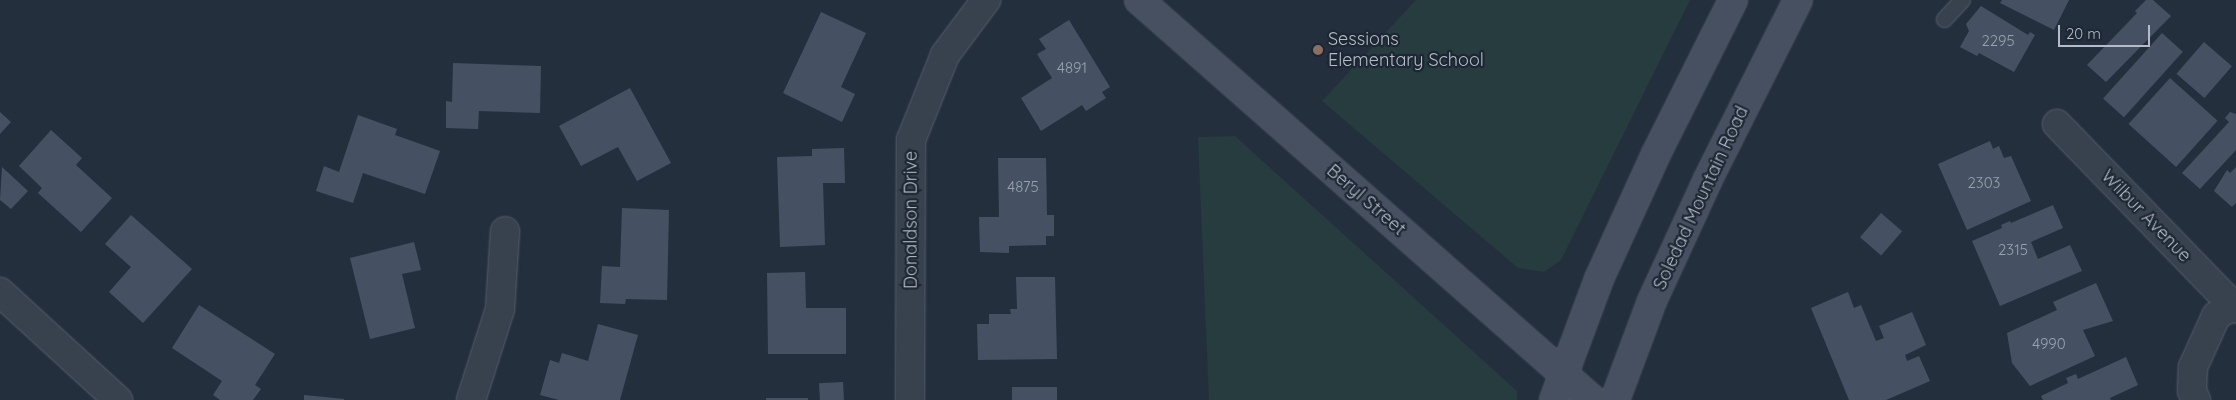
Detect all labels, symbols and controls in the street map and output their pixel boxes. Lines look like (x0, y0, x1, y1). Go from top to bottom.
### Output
scale bar (2061, 15, 2154, 47)
text: 20 m (2066, 24, 2101, 43)
place label: Sessions Elementary School (1328, 29, 1484, 72)
house number: 2295 (1981, 32, 2015, 50)
marker: Sessions Elementary School (1312, 44, 1324, 56)
house number: 4891 (1057, 59, 1087, 77)
street label: Soledad Mountain Road (1649, 103, 1753, 293)
street label: Donaldson Drive (900, 151, 922, 289)
street label: Beryl Street (1322, 160, 1410, 240)
street label: Wilbur Avenue (2097, 165, 2195, 267)
house number: 2303 (1968, 174, 2000, 192)
house number: 4875 (1007, 178, 1039, 196)
house number: 2315 (1998, 241, 2028, 259)
house number: 4990 (2032, 335, 2066, 353)

